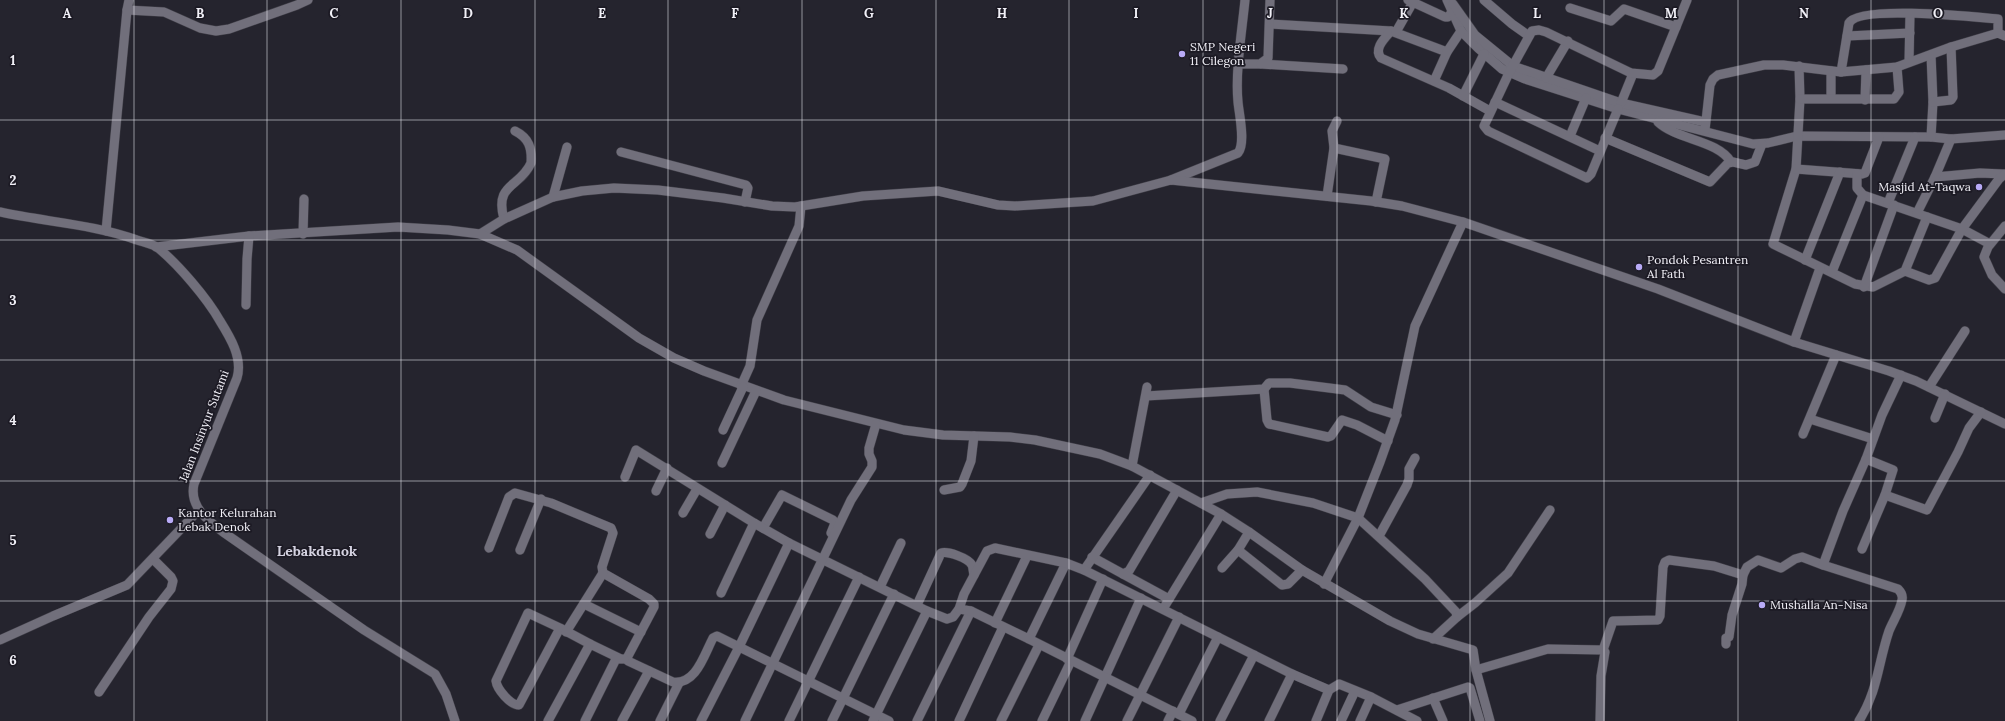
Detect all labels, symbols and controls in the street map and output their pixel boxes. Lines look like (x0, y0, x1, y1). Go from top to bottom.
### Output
text: A (63, 5, 72, 22)
text: B (196, 5, 205, 22)
text: C (330, 5, 339, 22)
text: D (463, 5, 473, 22)
text: E (598, 5, 606, 22)
text: F (731, 5, 739, 22)
text: G (864, 5, 874, 22)
text: H (997, 5, 1007, 22)
text: I (1133, 5, 1139, 22)
text: J (1267, 5, 1273, 22)
text: K (1399, 5, 1409, 22)
text: L (1533, 5, 1541, 22)
text: M (1665, 5, 1678, 22)
text: N (1799, 5, 1809, 22)
text: O (1933, 5, 1943, 22)
place label: SMP Negeri 11 Cilegon (1190, 39, 1255, 68)
marker: SMP Negeri 11 Cilegon (1177, 49, 1187, 59)
text: 1 (10, 52, 16, 69)
text: 2 (10, 172, 17, 189)
place label: Masjid At-Taqwa (1878, 179, 1971, 194)
marker: Masjid At-Taqwa (1974, 182, 1984, 192)
place label: Pondok Pesantren Al Fath (1646, 252, 1748, 281)
marker: Pondok Pesantren Al Fath (1634, 262, 1644, 272)
text: 3 (9, 292, 17, 309)
street label: Jalan Insinyur Sutami (175, 368, 232, 485)
text: 4 (9, 412, 17, 429)
place label: Kantor Kelurahan Lebak Denok (178, 505, 277, 534)
marker: Kantor Kelurahan Lebak Denok (165, 515, 175, 525)
text: 5 (9, 532, 17, 549)
district label: Lebakdenok (277, 542, 358, 560)
place label: Mushalla An-Nisa (1770, 597, 1868, 612)
marker: Mushalla An-Nisa (1757, 600, 1767, 610)
text: 6 (9, 652, 17, 669)

